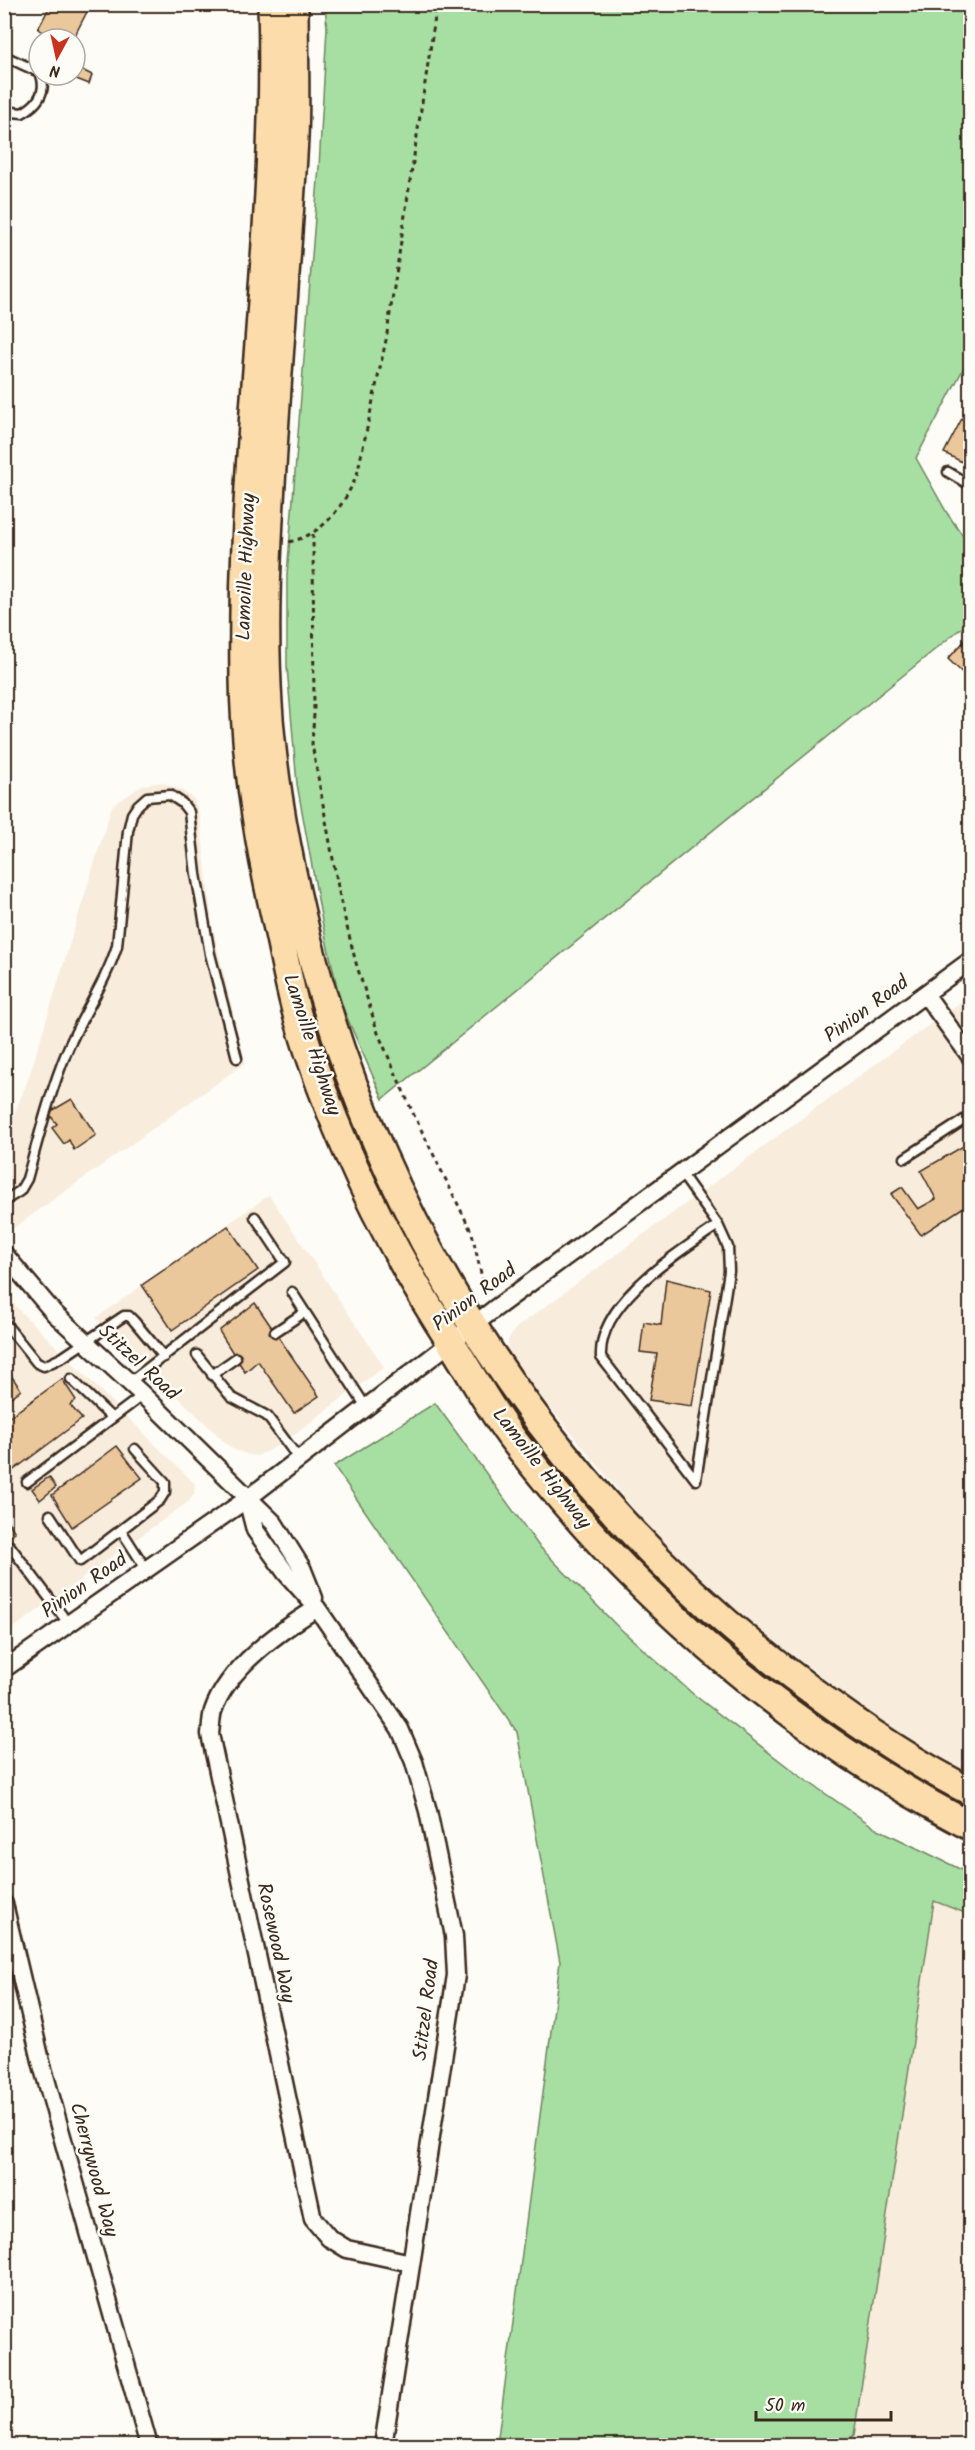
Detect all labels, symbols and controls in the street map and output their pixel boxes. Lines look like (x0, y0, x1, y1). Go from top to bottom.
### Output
north arrow (27, 27, 87, 87)
text: N (48, 57, 62, 83)
street label: Lamoille Highway (228, 492, 266, 641)
street label: Pinion Road (818, 967, 917, 1052)
street label: Lamoille Highway (273, 970, 349, 1121)
street label: Pinion Road (426, 1255, 525, 1341)
street label: Stitzel Road (90, 1317, 187, 1410)
street label: Lamoille Highway (483, 1401, 599, 1537)
street label: Pinion Road (35, 1544, 136, 1627)
street label: Rosewood Way (247, 1880, 303, 2007)
street label: Stitzel Road (405, 1957, 449, 2062)
street label: Cherrywood Way (60, 2099, 127, 2242)
scale bar (756, 2384, 891, 2422)
text: 50 m (765, 2392, 805, 2421)

